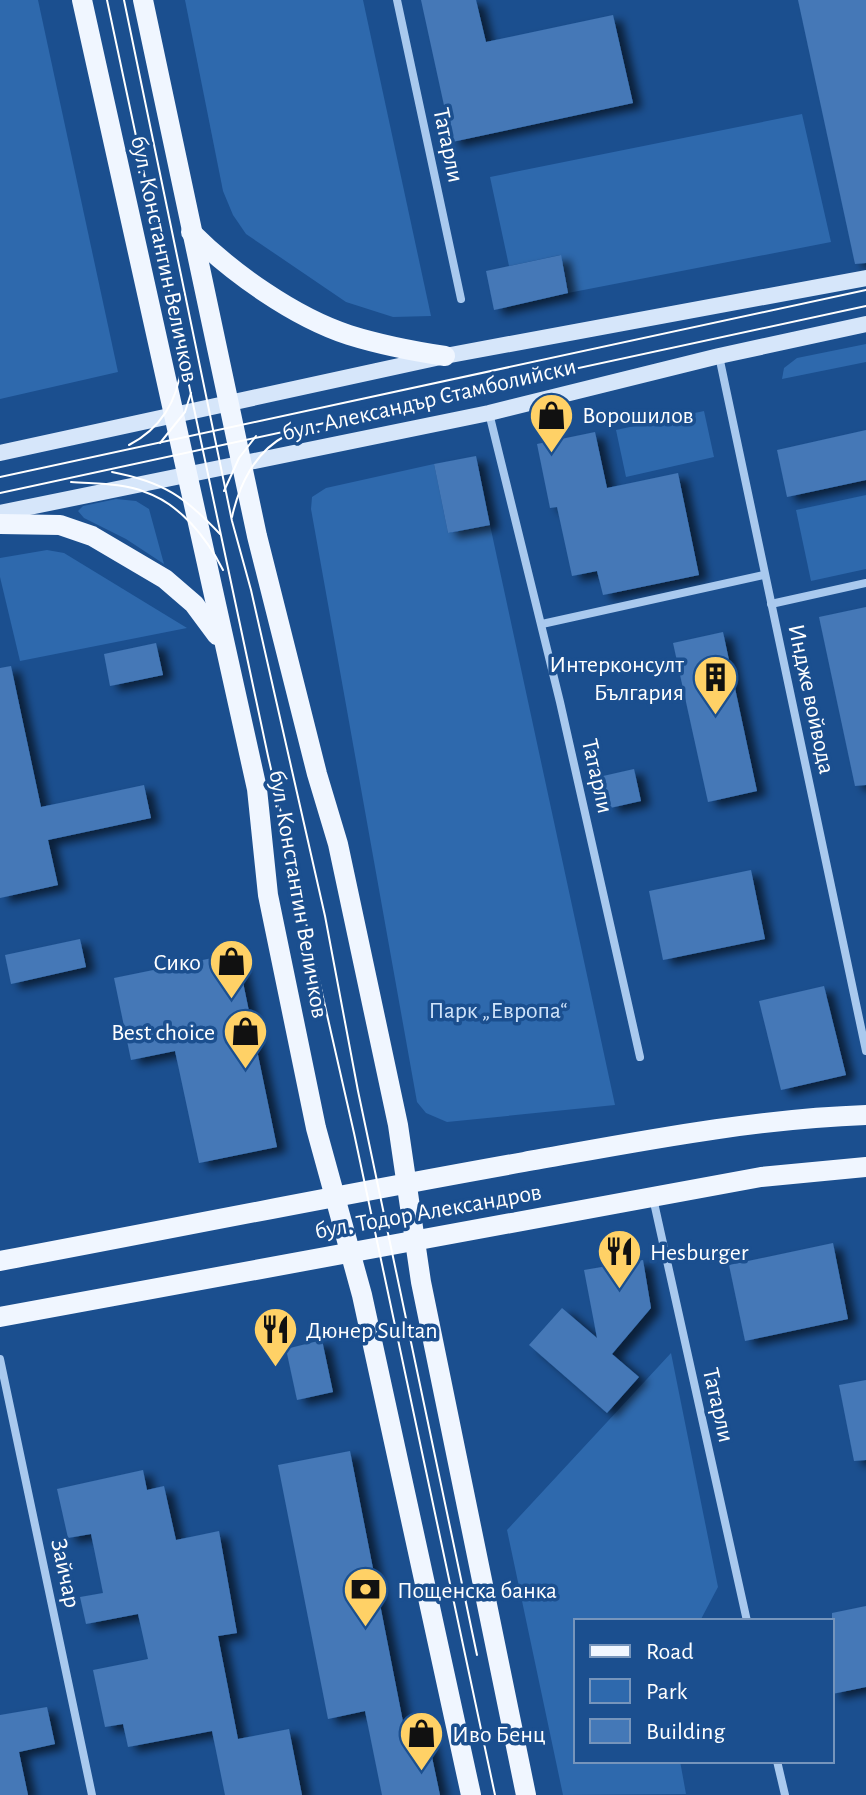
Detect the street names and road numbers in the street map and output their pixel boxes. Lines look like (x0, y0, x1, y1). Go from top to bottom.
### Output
street label: Татарли (428, 106, 468, 185)
street label: бул. Константин Величков (126, 134, 202, 385)
street label: бул. Александър Стамболийски (280, 354, 578, 445)
street label: Индже войвода (783, 622, 839, 776)
street label: Татарли (577, 737, 617, 816)
street label: бул. Константин Величков (264, 768, 332, 1020)
street label: бул. Тодор Александров (313, 1180, 543, 1244)
street label: Татарли (698, 1366, 738, 1445)
street label: Зайчар (46, 1536, 84, 1610)

